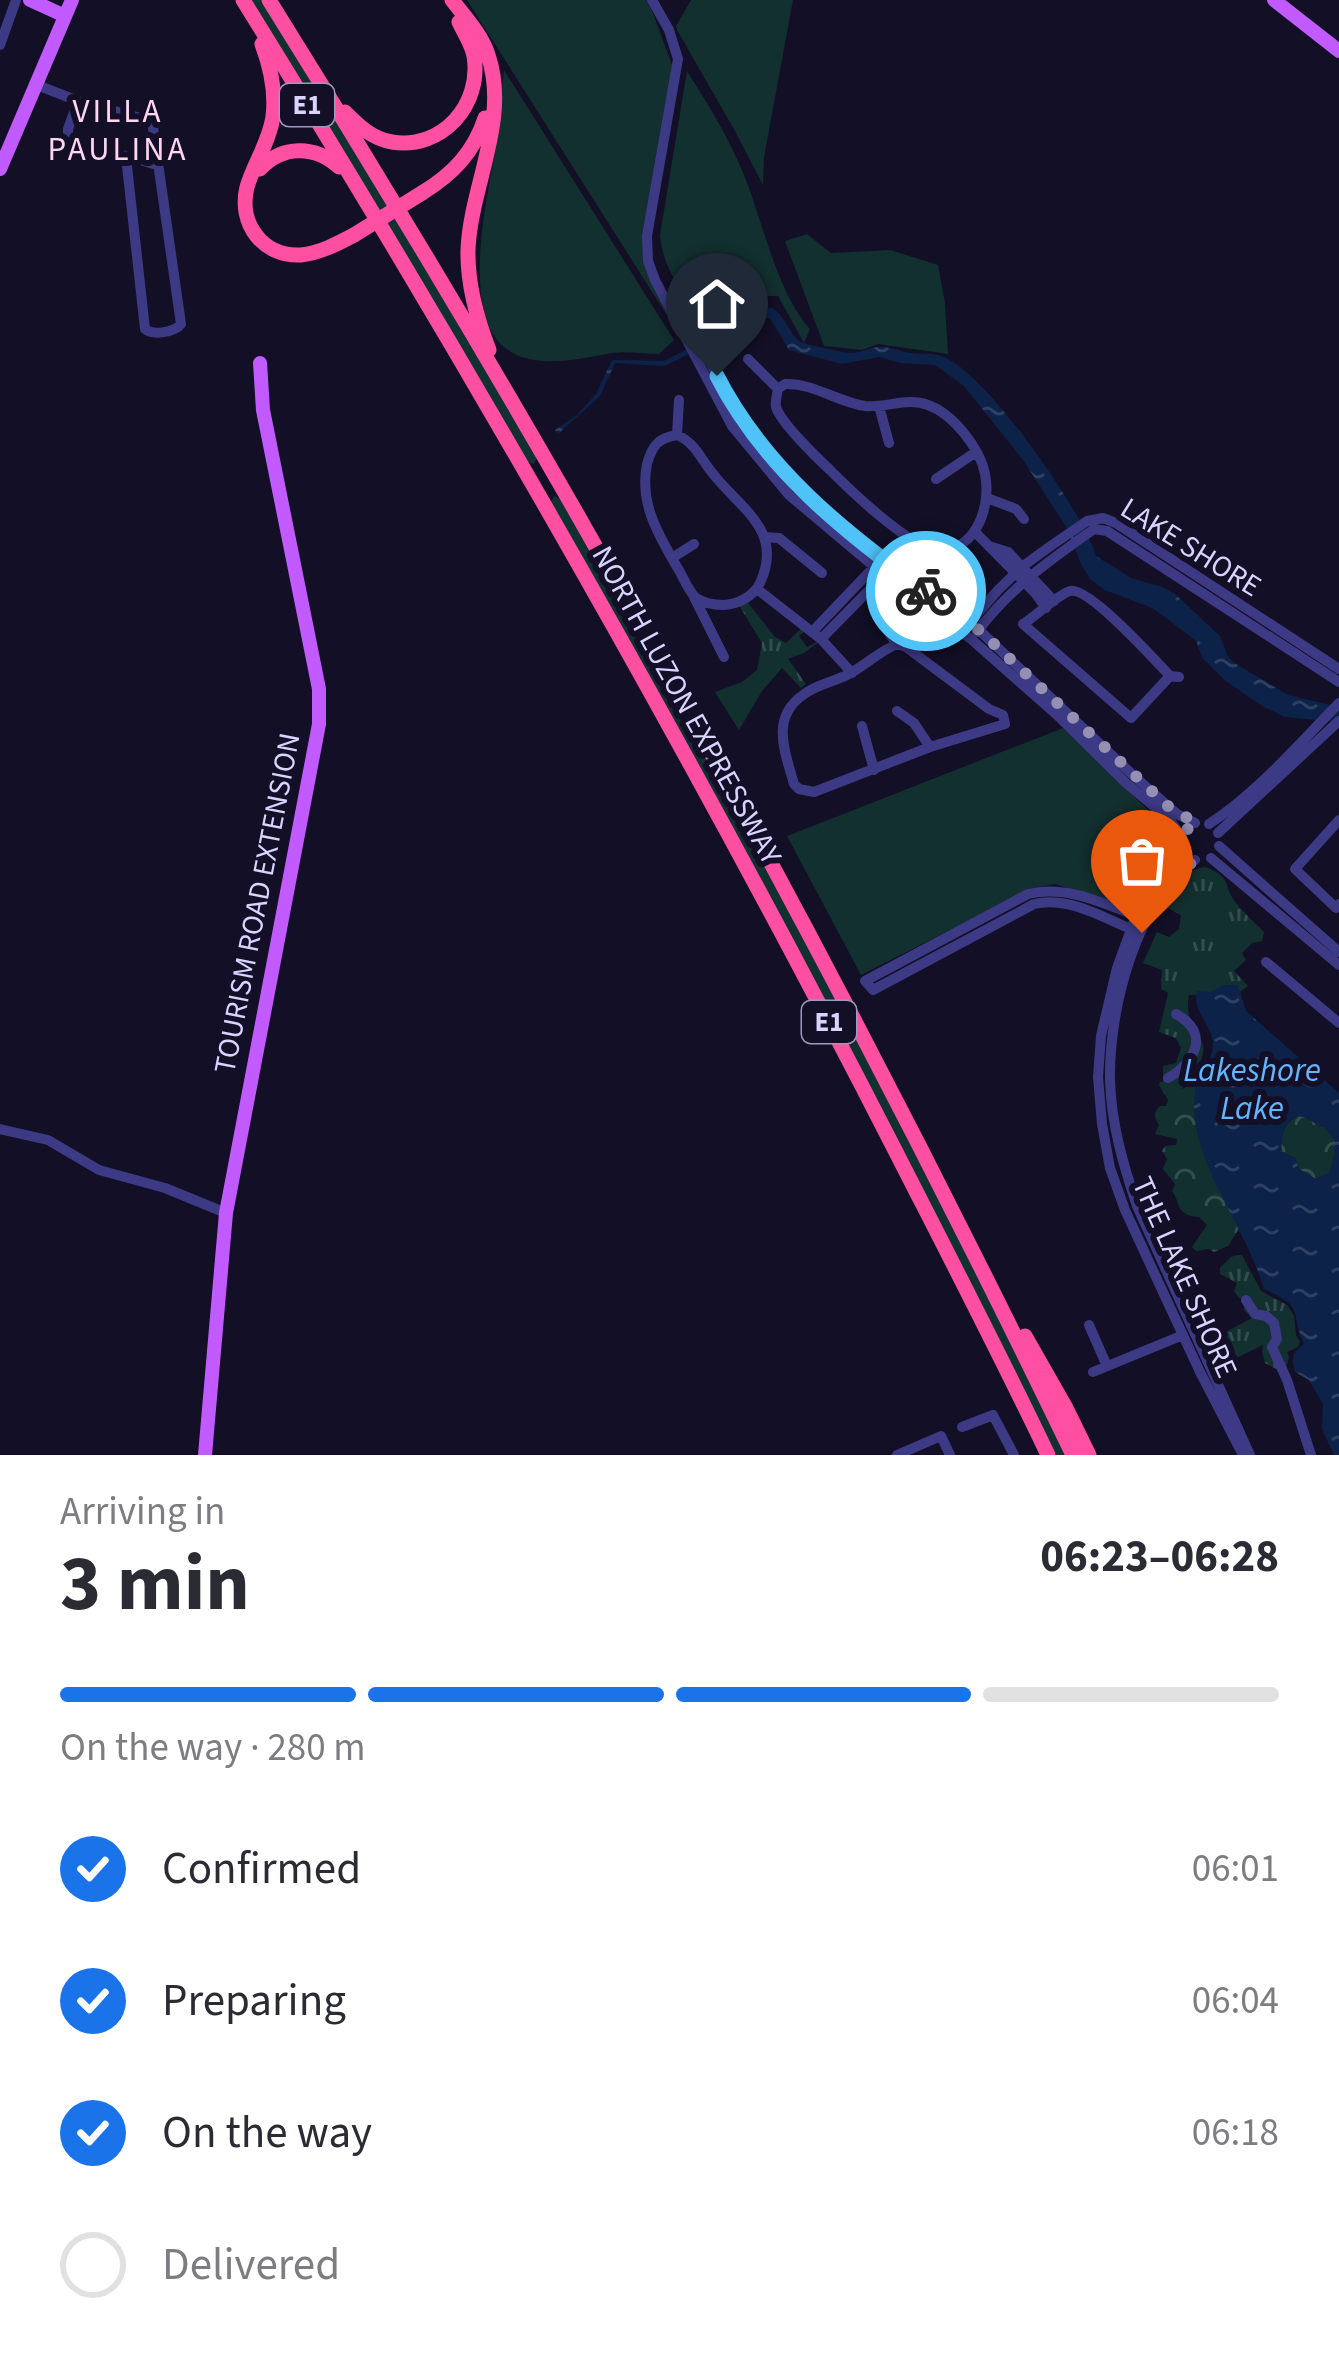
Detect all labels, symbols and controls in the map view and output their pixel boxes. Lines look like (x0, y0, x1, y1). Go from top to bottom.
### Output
road number: E1 (280, 84, 334, 126)
district label: VILLA PAULINA (48, 88, 188, 173)
pin (666, 253, 768, 376)
icon: home (684, 271, 750, 337)
street label: LAKE SHORE (1112, 487, 1269, 608)
courier (866, 531, 986, 651)
street label: NORTH LUZON EXPRESSWAY (581, 538, 793, 873)
icon: bike (893, 558, 959, 624)
street label: TOURISM ROAD EXTENSION (203, 729, 312, 1077)
pin (1091, 810, 1193, 933)
icon: bag (1109, 828, 1175, 894)
road number: E1 (802, 1001, 856, 1043)
water label: Lakeshore Lake (1183, 1047, 1321, 1132)
street label: THE LAKE SHORE (1121, 1170, 1248, 1385)
text: Arriving in (60, 1484, 225, 1540)
text: 06:23–06:28 (1040, 1525, 1279, 1589)
text: 3 min (60, 1529, 250, 1640)
text: On the way · 280 m (60, 1720, 366, 1776)
icon: check (60, 1836, 126, 1902)
text: Confirmed (162, 1837, 361, 1901)
text: 06:01 (1192, 1841, 1279, 1897)
icon: check (60, 1968, 126, 2034)
text: Preparing (162, 1969, 346, 2033)
text: 06:04 (1192, 1973, 1279, 2029)
icon: check (60, 2100, 126, 2166)
text: On the way (162, 2101, 372, 2165)
text: 06:18 (1192, 2105, 1279, 2161)
text: Delivered (162, 2233, 340, 2297)

